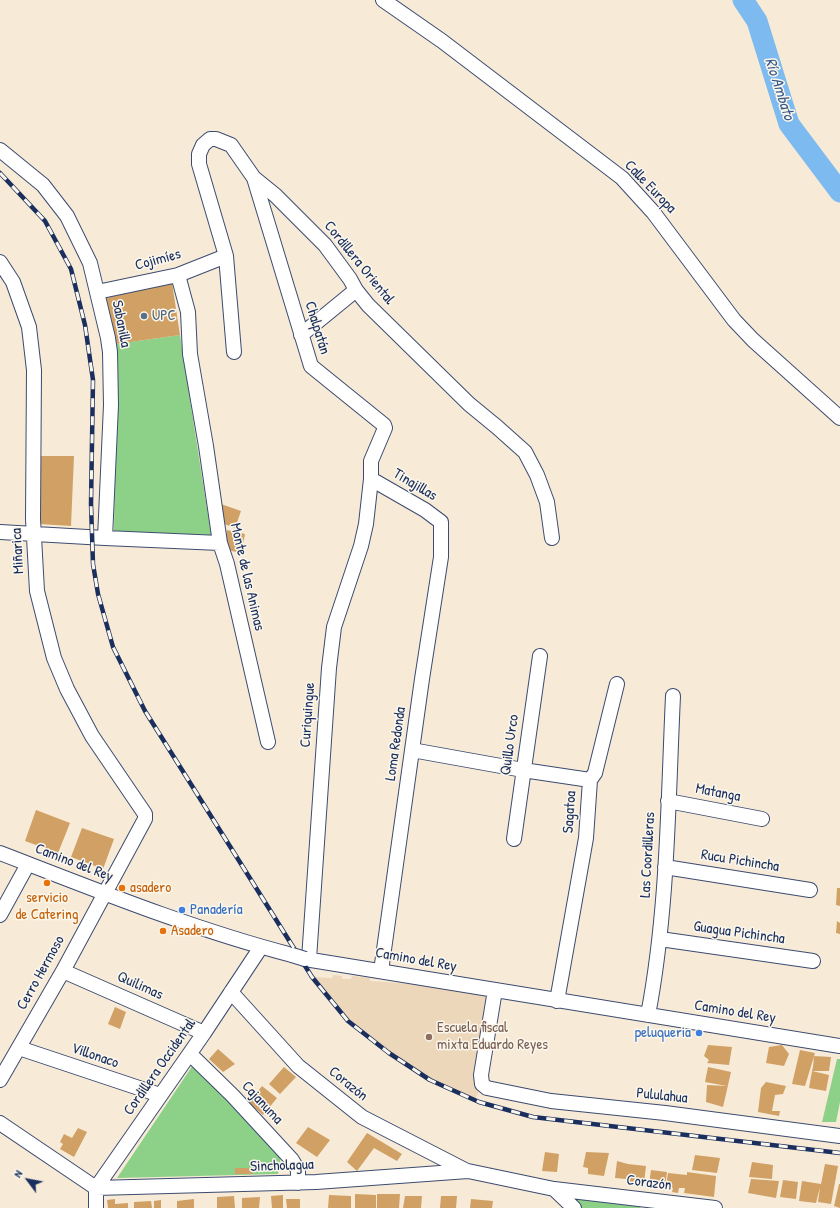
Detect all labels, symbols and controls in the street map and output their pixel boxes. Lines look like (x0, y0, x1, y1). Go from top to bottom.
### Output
water label: Río Ambato (760, 55, 798, 123)
street label: Calle Europa (620, 157, 680, 217)
street label: Cordillera Oriental (320, 218, 398, 308)
street label: Cojimíes (133, 245, 183, 275)
street label: Sabanilla (108, 299, 134, 349)
street label: Chalpatán (300, 299, 334, 357)
place label: UPC (152, 307, 176, 325)
marker: UPC (139, 311, 149, 321)
street label: Tinajillas (390, 465, 440, 505)
street label: Monte de las Animas (226, 521, 268, 633)
street label: Miñarica (8, 528, 28, 574)
street label: Curiquingue (297, 682, 319, 748)
street label: Loma Redonda (382, 706, 410, 782)
street label: Quillo Urco (497, 714, 523, 776)
street label: Matanga (694, 780, 742, 806)
street label: Sagatoa (560, 790, 580, 834)
street label: Las Coordilleras (637, 812, 659, 898)
street label: Camino del Rey (32, 840, 116, 886)
street label: Rucu Pichincha (700, 846, 780, 876)
marker: servicio de Catering (42, 878, 52, 888)
place label: asadero (130, 879, 171, 897)
marker: asadero (117, 883, 127, 893)
place label: servicio de Catering (15, 889, 79, 924)
place label: Panadería (190, 901, 243, 919)
marker: Panadería (177, 905, 187, 915)
street label: Guagua Pichincha (692, 918, 786, 948)
place label: Asadero (171, 922, 214, 940)
marker: Asadero (158, 926, 168, 936)
street label: Cerro Hermoso (13, 933, 69, 1013)
street label: Camino del Rey (374, 944, 458, 976)
street label: Quilimas (114, 968, 166, 1004)
street label: Camino del Rey (693, 997, 777, 1027)
street label: Cordillera Occidental (120, 1015, 200, 1119)
place label: Escuela fiscal mixta Eduardo Reyes (437, 1019, 548, 1054)
place label: peluqueria (635, 1024, 691, 1042)
marker: peluqueria (694, 1028, 704, 1038)
marker: Escuela fiscal mixta Eduardo Reyes (424, 1032, 434, 1042)
street label: Villonaco (69, 1040, 121, 1072)
street label: Corazón (325, 1063, 371, 1105)
street label: Cajanuma (238, 1078, 286, 1128)
street label: Pululahua (636, 1084, 688, 1108)
street label: Sincholagua (250, 1156, 314, 1176)
north arrow (8, 1160, 48, 1200)
text: N (10, 1167, 25, 1180)
street label: Corazón (625, 1171, 673, 1195)

